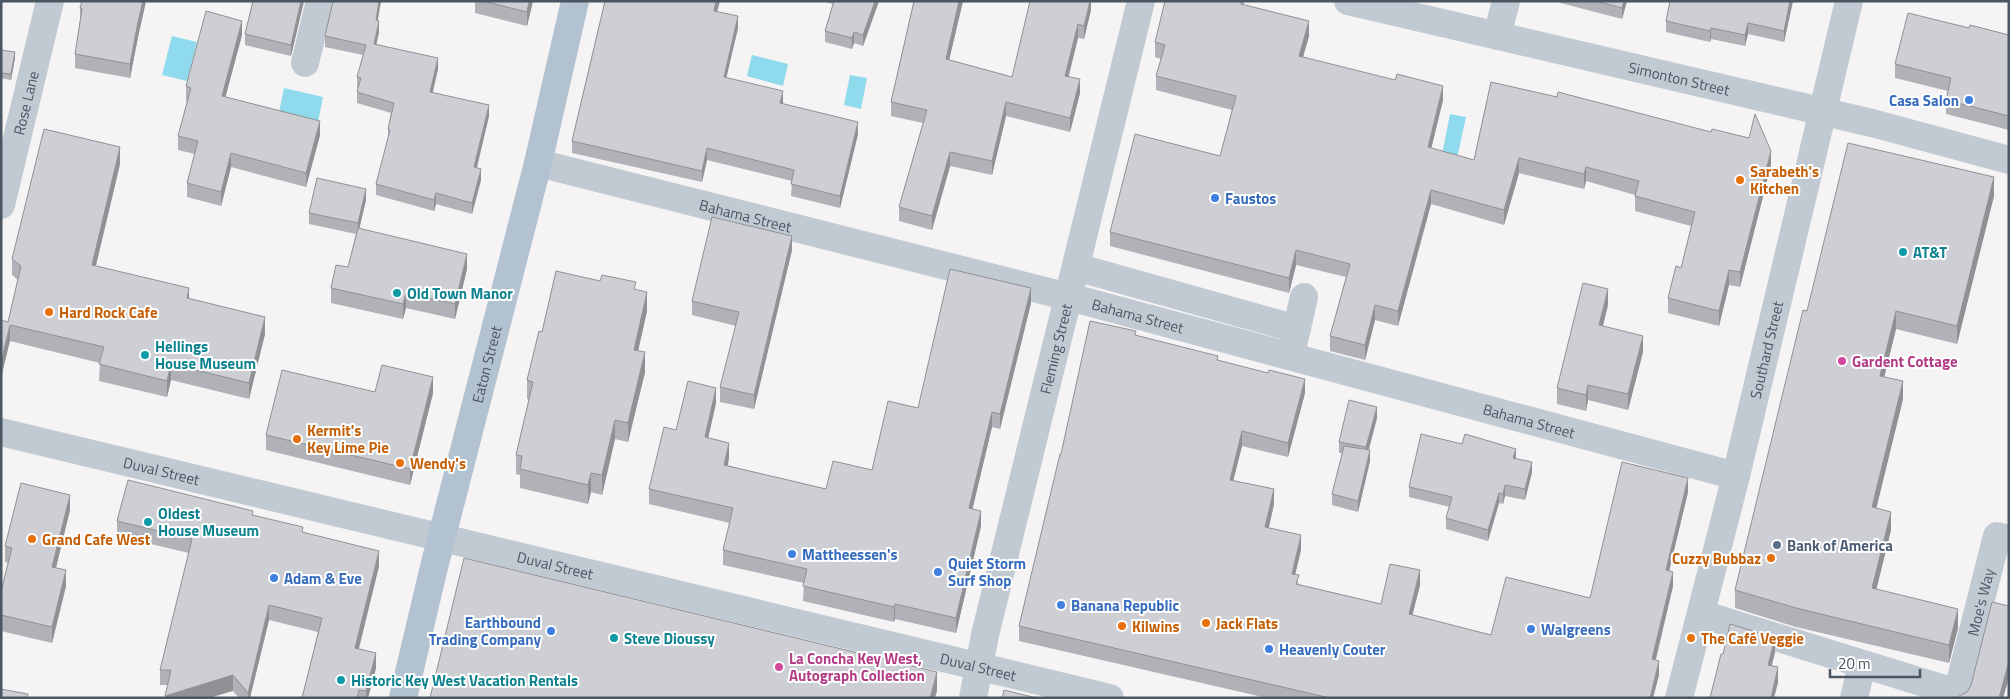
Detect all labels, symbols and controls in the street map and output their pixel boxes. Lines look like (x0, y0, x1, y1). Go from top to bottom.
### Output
street label: Simonton Street (1626, 55, 1733, 101)
street label: Rose Lane (7, 68, 44, 137)
place label: Casa Salon (1889, 89, 1959, 112)
marker: Casa Salon (1963, 94, 1975, 106)
place label: Sarabeth's Kitchen (1750, 160, 1819, 200)
marker: Sarabeth's Kitchen (1734, 174, 1746, 186)
place label: Faustos (1225, 187, 1276, 210)
marker: Faustos (1209, 192, 1221, 204)
street label: Bahama Street (697, 193, 795, 238)
place label: AT&T (1913, 241, 1947, 264)
marker: AT&T (1897, 246, 1909, 258)
place label: Old Town Manor (407, 282, 513, 305)
marker: Old Town Manor (391, 287, 403, 299)
street label: Bahama Street (1089, 292, 1187, 339)
street label: Southard Street (1743, 298, 1789, 401)
street label: Fleming Street (1033, 300, 1078, 396)
place label: Hard Rock Cafe (59, 301, 158, 324)
marker: Hard Rock Cafe (43, 306, 55, 318)
street label: Eaton Street (465, 322, 507, 405)
place label: Hellings House Museum (155, 335, 256, 375)
marker: Hellings House Museum (139, 349, 151, 361)
place label: Gardent Cottage (1852, 350, 1958, 373)
marker: Gardent Cottage (1836, 355, 1848, 367)
street label: Bahama Street (1481, 397, 1578, 444)
place label: Kermit's Key Lime Pie (307, 419, 389, 459)
marker: Kermit's Key Lime Pie (291, 433, 303, 445)
street label: Duval Street (121, 450, 203, 491)
place label: Wendy's (410, 452, 466, 475)
marker: Wendy's (394, 457, 406, 469)
place label: Oldest House Museum (158, 502, 259, 542)
marker: Oldest House Museum (142, 516, 154, 528)
place label: Grand Cafe West (42, 528, 151, 551)
marker: Grand Cafe West (26, 533, 38, 545)
place label: Bank of America (1787, 534, 1893, 557)
marker: Bank of America (1771, 539, 1783, 551)
place label: Mattheessen's (802, 543, 898, 566)
street label: Duval Street (515, 545, 596, 585)
place label: Cuzzy Bubbaz (1672, 547, 1761, 570)
marker: Mattheessen's (786, 548, 798, 560)
place label: Quiet Storm Surf Shop (948, 552, 1026, 592)
marker: Cuzzy Bubbaz (1765, 552, 1777, 564)
marker: Quiet Storm Surf Shop (932, 566, 944, 578)
street label: Moe's Way (1961, 566, 2000, 638)
place label: Adam & Eve (284, 567, 362, 590)
marker: Adam & Eve (268, 572, 280, 584)
place label: Banana Republic (1071, 594, 1179, 617)
marker: Banana Republic (1055, 599, 1067, 611)
place label: Earthbound Trading Company (429, 611, 541, 651)
place label: Jack Flats (1216, 612, 1278, 635)
place label: Kilwins (1132, 615, 1180, 638)
marker: Jack Flats (1200, 617, 1212, 629)
place label: Walgreens (1541, 618, 1611, 641)
marker: Kilwins (1116, 620, 1128, 632)
marker: Walgreens (1525, 623, 1537, 635)
marker: Earthbound Trading Company (545, 625, 557, 637)
place label: Steve Dioussy (624, 627, 715, 650)
place label: The Café Veggie (1701, 627, 1804, 650)
marker: Steve Dioussy (608, 632, 620, 644)
marker: The Café Veggie (1685, 632, 1697, 644)
place label: Heavenly Couter (1279, 638, 1386, 661)
marker: Heavenly Couter (1263, 643, 1275, 655)
street label: Duval Street (938, 646, 1019, 687)
scale bar (1830, 646, 1920, 678)
place label: La Concha Key West, Autograph Collection (789, 647, 925, 687)
text: 20 m (1838, 652, 1871, 675)
marker: La Concha Key West, Autograph Collection (773, 661, 785, 673)
place label: Historic Key West Vacation Rentals (351, 669, 578, 692)
marker: Historic Key West Vacation Rentals (335, 674, 347, 686)

